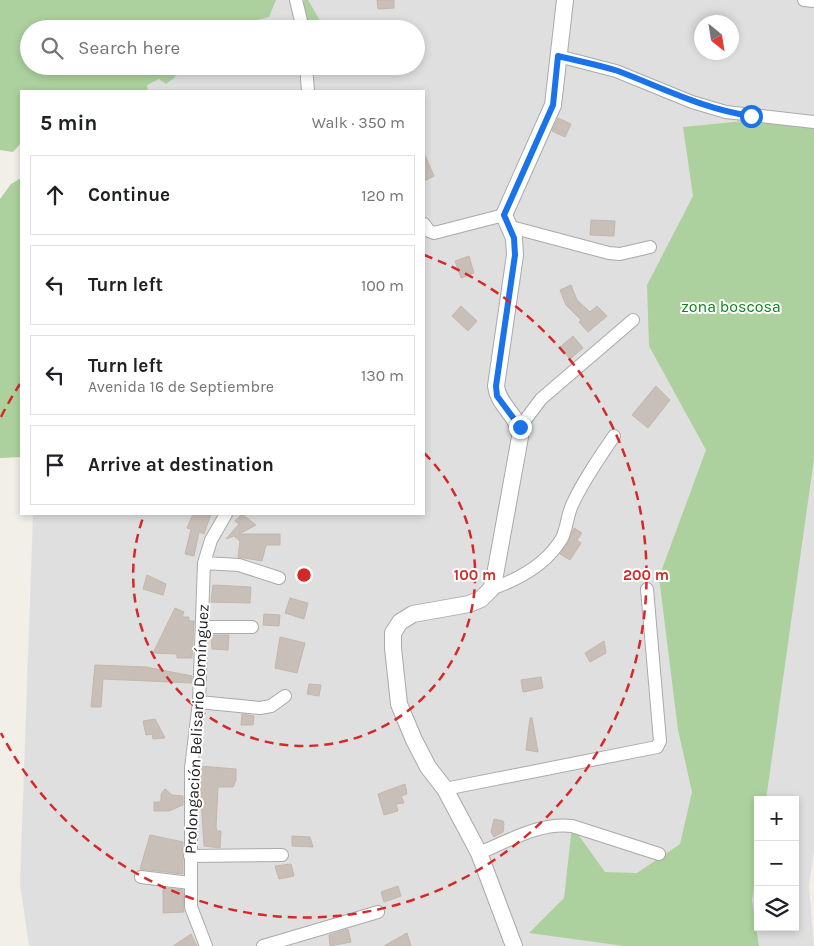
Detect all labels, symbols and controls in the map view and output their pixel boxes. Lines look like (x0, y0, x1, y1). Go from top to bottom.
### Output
north arrow (694, 15, 739, 60)
search box (20, 20, 425, 75)
icon: search (38, 34, 66, 62)
text: Search here (78, 37, 180, 59)
route start (740, 105, 763, 128)
text: 5 min (40, 111, 97, 135)
text: Walk · 350 m (312, 113, 405, 132)
icon: ahead (41, 181, 69, 209)
text: Continue (88, 184, 170, 206)
text: 120 m (361, 186, 404, 205)
icon: left (41, 271, 69, 299)
text: Turn left (88, 274, 163, 296)
text: 100 m (361, 276, 404, 295)
park label: zona boscosa (681, 297, 781, 316)
text: Turn left (88, 355, 163, 377)
icon: left (41, 361, 69, 389)
text: 130 m (361, 366, 404, 385)
text: Avenida 16 de Septiembre (88, 377, 274, 396)
route end (509, 416, 532, 439)
icon: arrive (41, 451, 69, 479)
text: Arrive at destination (88, 454, 274, 476)
centre of rings (295, 566, 313, 584)
text: 100 m (454, 566, 496, 584)
text: 200 m (623, 566, 669, 584)
street label: Prolongación Belisario Domínguez (180, 604, 213, 854)
map controls (754, 796, 799, 931)
button: + (754, 796, 799, 841)
button: − (754, 841, 799, 886)
button: layers (754, 886, 799, 931)

